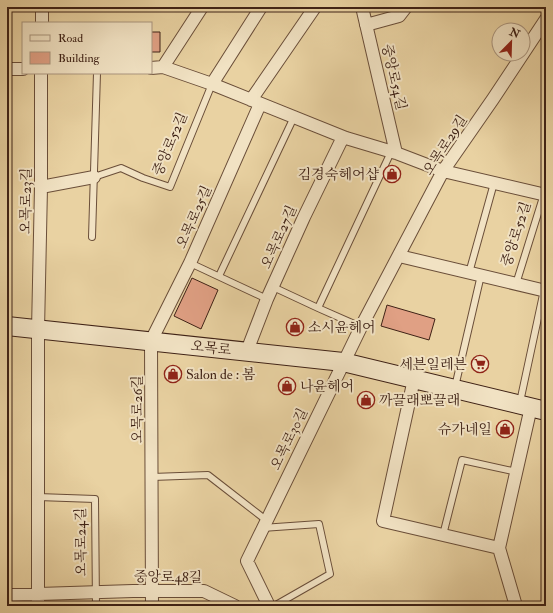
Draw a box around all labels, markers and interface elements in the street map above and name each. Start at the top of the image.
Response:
legend [22,22,152,74]
north arrow [491,22,531,62]
text: N [507,25,523,42]
text: Road [58,31,83,46]
street label: 중앙로54길 [378,42,410,112]
text: Building [58,51,101,66]
street label: 중앙로52길 [149,110,191,178]
street label: 오목로29길 [419,112,471,178]
shop icon: 김경숙헤어샵 [382,164,402,184]
place label: 김경숙헤어샵 [298,166,379,183]
street label: 오목로23길 [17,168,35,234]
street label: 오목로25길 [173,183,215,251]
street label: 중앙로52길 [498,199,534,269]
street label: 오목로27길 [257,203,301,271]
shop icon: 소시윤헤어 [285,317,305,337]
place label: 소시윤헤어 [308,319,376,336]
street label: 오목로 [190,337,233,359]
supermarket icon: 세븐일레븐 [470,354,490,374]
place label: 세븐일레븐 [399,356,467,373]
shop icon: Salon de : 봄 [163,364,183,384]
place label: Salon de : 봄 [186,366,256,383]
street label: 오목로26길 [129,375,146,443]
shop icon: 나윤헤어 [277,376,297,396]
place label: 나윤헤어 [300,378,354,395]
shop icon: 까끌래뽀끌래 [356,390,376,410]
place label: 까끌래뽀끌래 [379,392,460,409]
street label: 오목로30길 [267,405,311,473]
shop icon: 슈가네일 [495,419,515,439]
place label: 슈가네일 [438,421,492,438]
street label: 오목로24길 [72,507,90,577]
street label: 중앙로48길 [134,568,202,586]

